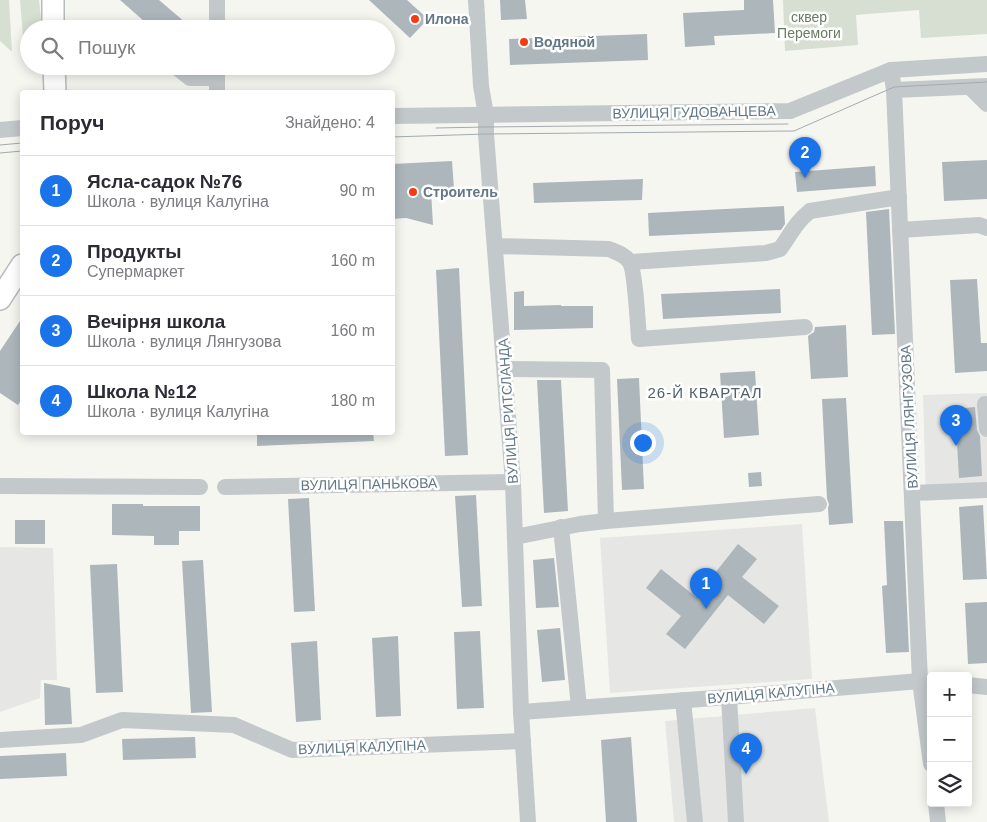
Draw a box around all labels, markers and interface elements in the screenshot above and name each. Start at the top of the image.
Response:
park label: сквер Перемоги [777,9,841,41]
place label: Илона [425,11,469,27]
marker: Илона [409,13,421,25]
search box [20,20,395,75]
icon: search [38,34,66,62]
place label: Водяной [534,34,595,50]
marker: Водяной [518,36,530,48]
text: Пошук [78,37,135,58]
street label: ВУЛИЦЯ ГУДОВАНЦЕВА [612,103,776,121]
text: Поруч [40,111,104,134]
text: Знайдено: 4 [285,114,375,131]
pin: 2 [789,137,821,178]
text: Ясла-садок №76 [87,171,242,192]
text: 1 [52,182,60,199]
text: 90 m [339,182,375,199]
place label: Строитель [423,184,498,200]
marker: Строитель [407,186,419,198]
text: Школа · вулиця Калугіна [87,193,269,210]
text: Продукты [87,241,182,262]
text: 2 [52,252,60,269]
text: 160 m [331,252,375,269]
text: Супермаркет [87,263,185,280]
text: Вечірня школа [87,311,225,332]
text: 3 [52,322,60,339]
text: 160 m [331,322,375,339]
text: Школа · вулиця Лянгузова [87,333,281,350]
street label: ВУЛИЦЯ РИТСЛАНДА [495,337,521,484]
street label: ВУЛИЦЯ ЛЯНГУЗОВА [897,344,921,489]
text: Школа №12 [87,381,197,402]
district label: 26-Й КВАРТАЛ [647,384,763,401]
text: 4 [52,392,60,409]
text: 180 m [331,392,375,409]
text: Школа · вулиця Калугіна [87,403,269,420]
pin: 3 [940,405,972,446]
your location [630,430,656,456]
street label: ВУЛИЦЯ ПАНЬКОВА [301,475,438,493]
pin: 1 [690,568,722,609]
map controls [927,672,972,807]
button: + [927,672,972,717]
street label: ВУЛИЦЯ КАЛУГІНА [707,679,836,707]
button: − [927,717,972,762]
pin: 4 [730,733,762,774]
street label: ВУЛИЦЯ КАЛУГІНА [298,737,427,757]
button: layers [927,762,972,807]

